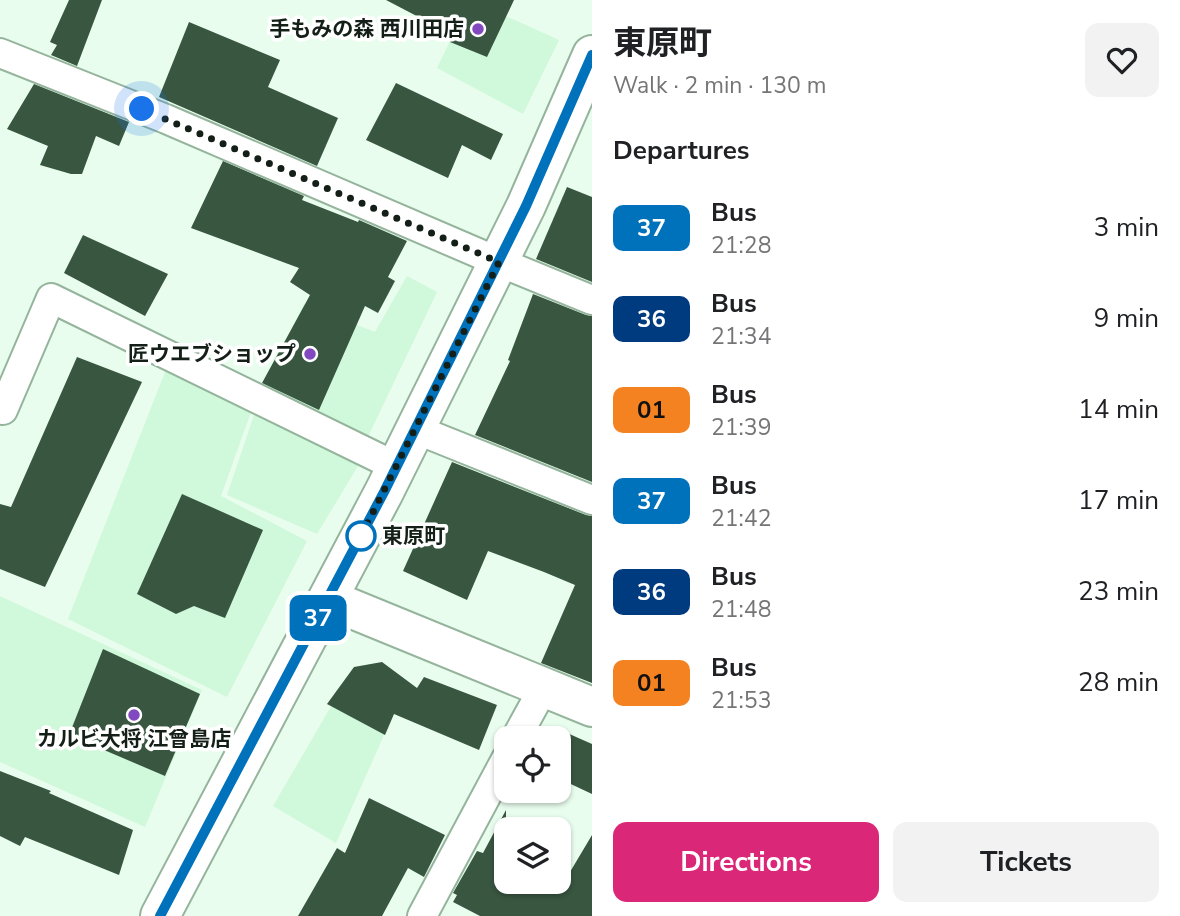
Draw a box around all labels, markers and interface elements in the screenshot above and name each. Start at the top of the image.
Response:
place label: 手もみの森 西川田店 [269,15,464,43]
marker: 手もみの森 西川田店 [470,21,486,37]
text: 東原町 [613,21,712,66]
button: heart [1085,23,1159,97]
text: Walk · 2 min · 130 m [613,70,826,101]
your location [124,91,159,126]
text: Departures [613,133,749,168]
text: Bus [711,195,757,230]
text: 3 min [1094,210,1159,245]
text: 37 [637,212,666,244]
text: 21:28 [711,230,771,261]
text: Bus [711,286,757,321]
text: 9 min [1094,301,1159,336]
text: 36 [637,303,666,335]
text: 21:34 [711,321,771,352]
place label: 匠ウエブショップ [128,340,296,368]
marker: 匠ウエブショップ [302,346,318,362]
text: Bus [711,377,757,412]
text: 14 min [1078,392,1159,427]
text: 01 [637,394,666,426]
text: 21:39 [711,412,771,443]
text: Bus [711,468,757,503]
text: 17 min [1078,483,1159,518]
text: 37 [637,485,666,517]
text: 21:42 [711,503,771,534]
marker: 東原町 [346,521,376,551]
place label: 東原町 [382,522,445,550]
text: Bus [711,559,757,594]
text: 23 min [1078,574,1159,609]
text: 36 [637,576,666,608]
text: 21:48 [711,594,771,625]
line badge: 37 [286,595,350,641]
text: 37 [304,602,332,634]
text: Bus [711,650,757,685]
text: 28 min [1078,665,1159,700]
text: 01 [637,667,666,699]
text: 21:53 [711,685,771,716]
marker: カルビ大将 江曾島店 [126,707,142,723]
place label: カルビ大将 江曾島店 [37,725,231,753]
map controls [494,726,571,894]
button: locate [494,726,571,803]
button: layers [494,817,571,894]
button: Directions [613,822,879,902]
button: Tickets [893,822,1159,902]

